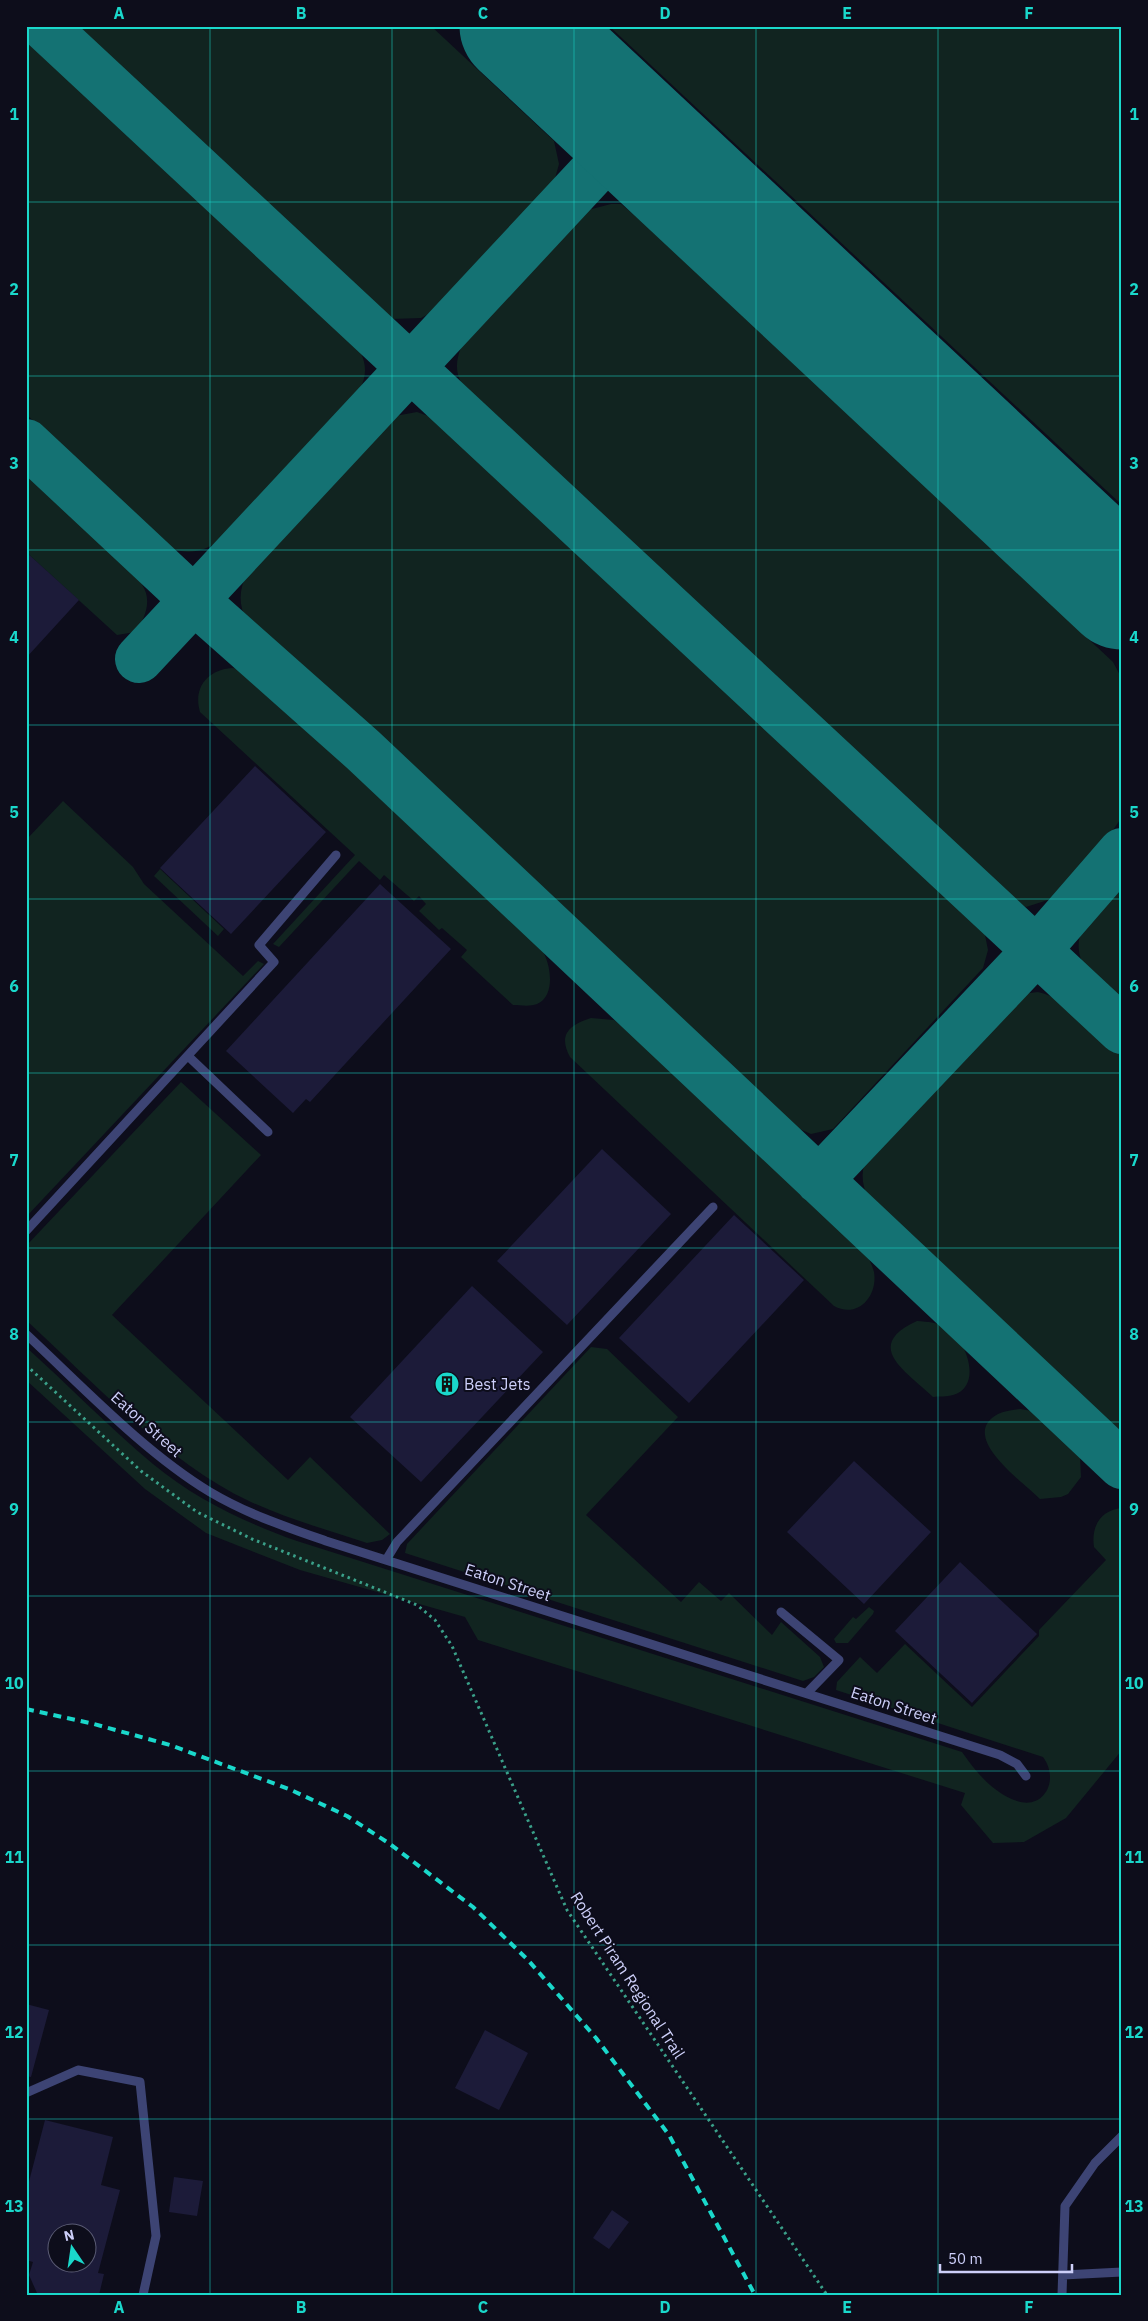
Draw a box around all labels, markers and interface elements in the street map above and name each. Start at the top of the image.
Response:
text: A [114,3,125,23]
text: B [296,3,307,23]
text: C [478,3,488,23]
text: D [659,3,671,23]
text: E [842,3,852,23]
text: F [1024,3,1034,23]
text: 1 [9,104,19,124]
text: 1 [1129,104,1139,124]
text: 2 [9,279,19,299]
text: 2 [1129,279,1139,299]
text: 3 [9,453,19,473]
text: 3 [1129,453,1139,473]
text: 4 [9,627,19,647]
text: 4 [1129,627,1139,647]
text: 5 [9,802,19,822]
text: 5 [1129,802,1139,822]
text: 6 [9,976,19,996]
text: 6 [1129,976,1139,996]
text: 7 [9,1150,19,1170]
text: 7 [1129,1150,1139,1170]
text: 8 [9,1324,19,1344]
text: 8 [1129,1324,1139,1344]
building icon: Best Jets [434,1371,460,1397]
place label: Best Jets [464,1374,531,1394]
street label: Eaton Street [107,1387,187,1461]
text: 9 [9,1499,19,1519]
text: 9 [1129,1499,1139,1519]
street label: Eaton Street [463,1559,553,1605]
text: 10 [4,1673,24,1693]
text: 10 [1124,1673,1144,1693]
street label: Eaton Street [849,1682,939,1728]
text: 11 [4,1847,24,1867]
text: 11 [1124,1847,1144,1867]
street label: Robert Piram Regional Trail [566,1888,690,2062]
text: 12 [4,2022,24,2042]
text: 12 [1124,2022,1144,2042]
text: 13 [4,2196,24,2216]
text: 13 [1124,2196,1144,2216]
north arrow [48,2224,98,2274]
text: N [62,2225,76,2245]
scale bar [940,2241,1073,2273]
text: 50 m [948,2249,983,2268]
text: A [114,2297,125,2317]
text: B [296,2297,307,2317]
text: C [478,2297,488,2317]
text: D [659,2297,671,2317]
text: E [842,2297,852,2317]
text: F [1024,2297,1034,2317]

